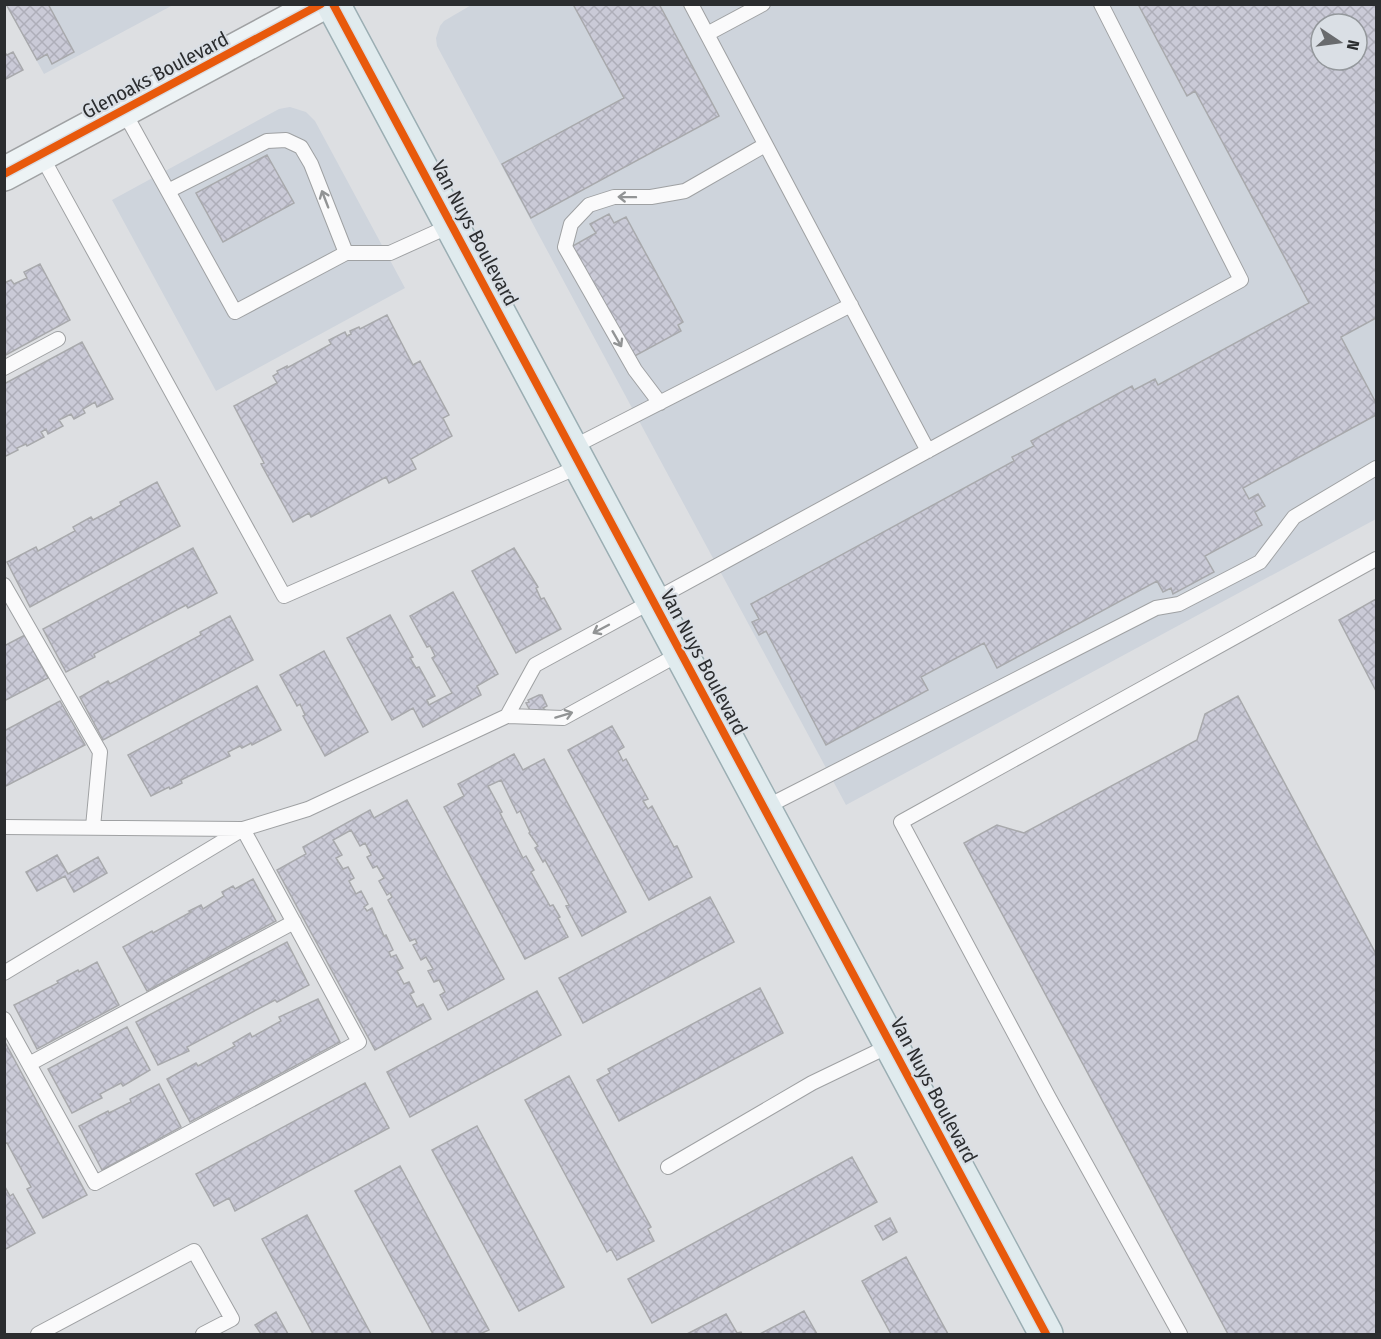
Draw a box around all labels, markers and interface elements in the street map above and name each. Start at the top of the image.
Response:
north arrow [1309,12,1369,72]
street label: Glenoaks Boulevard [78,26,232,124]
text: N [1343,38,1363,52]
street label: Van Nuys Boulevard [426,156,524,310]
one-way arrow [319,190,330,208]
one-way arrow [618,191,638,203]
one-way arrow [612,329,623,347]
street label: Van Nuys Boulevard [655,585,753,739]
one-way arrow [593,624,611,635]
one-way arrow [555,709,574,720]
street label: Van Nuys Boulevard [885,1013,983,1167]

